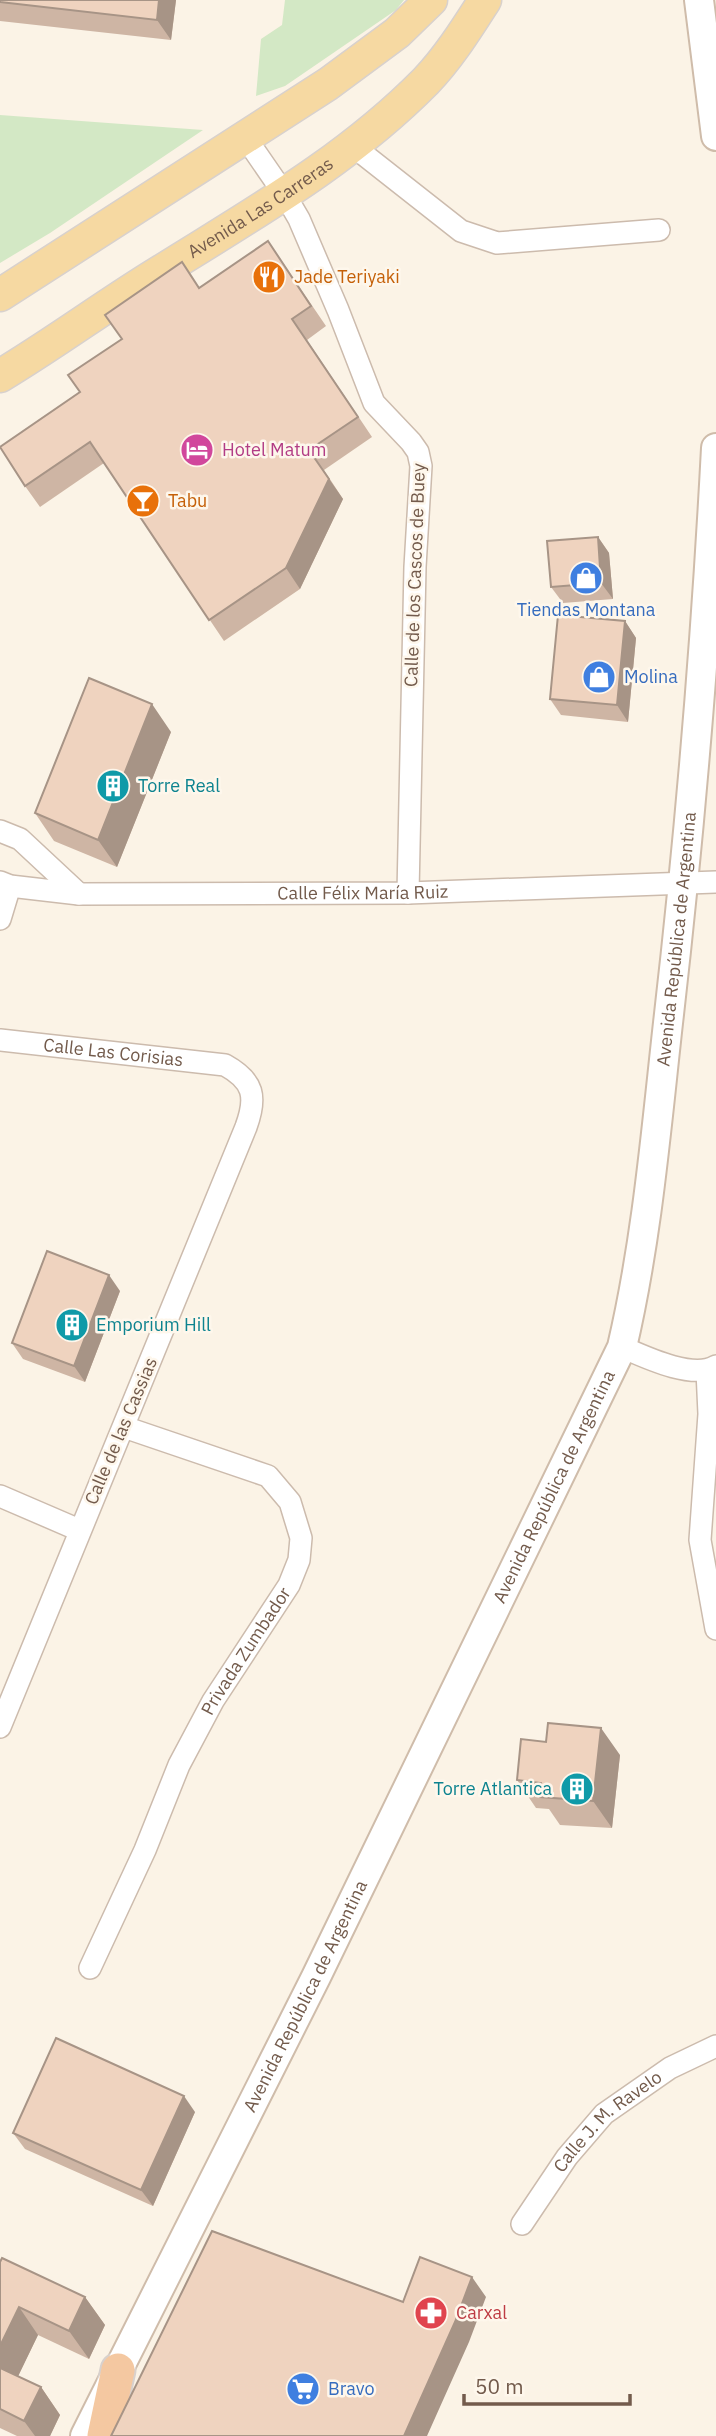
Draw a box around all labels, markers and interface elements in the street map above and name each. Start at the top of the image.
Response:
street label: Avenida Las Carreras [183,152,338,263]
restaurant icon: Jade Teriyaki [250,258,288,296]
place label: Jade Teriyaki [294,265,400,288]
hotel icon: Hotel Matum [178,431,216,469]
place label: Hotel Matum [222,438,327,461]
street label: Calle de los Cascos de Buey [399,463,430,687]
bar icon: Tabu [124,482,162,520]
place label: Tabu [168,489,207,512]
shop icon: Tiendas Montana [567,559,605,597]
place label: Tiendas Montana [517,598,656,621]
shop icon: Molina [580,658,618,696]
place label: Molina [624,665,678,688]
building icon: Torre Real [94,767,132,805]
place label: Torre Real [138,774,220,797]
street label: Avenida República de Argentina [651,810,701,1068]
street label: Calle Félix María Ruiz [277,880,449,904]
street label: Calle Las Corisias [42,1033,184,1071]
building icon: Emporium Hill [53,1306,91,1344]
place label: Emporium Hill [96,1313,211,1336]
street label: Calle de las Cassias [79,1354,162,1508]
street label: Avenida República de Argentina [487,1366,620,1607]
street label: Privada Zumbador [196,1582,296,1719]
building icon: Torre Atlantica [558,1770,596,1808]
place label: Torre Atlantica [434,1777,552,1800]
street label: Avenida República de Argentina [238,1876,372,2116]
street label: Calle J. M. Ravelo [548,2065,666,2177]
pharmacy icon: Carxal [412,2294,450,2332]
place label: Carxal [456,2301,507,2324]
scale bar [464,2362,630,2406]
supermarket icon: Bravo [284,2370,322,2408]
text: 50 m [475,2372,524,2400]
place label: Bravo [328,2377,375,2400]

